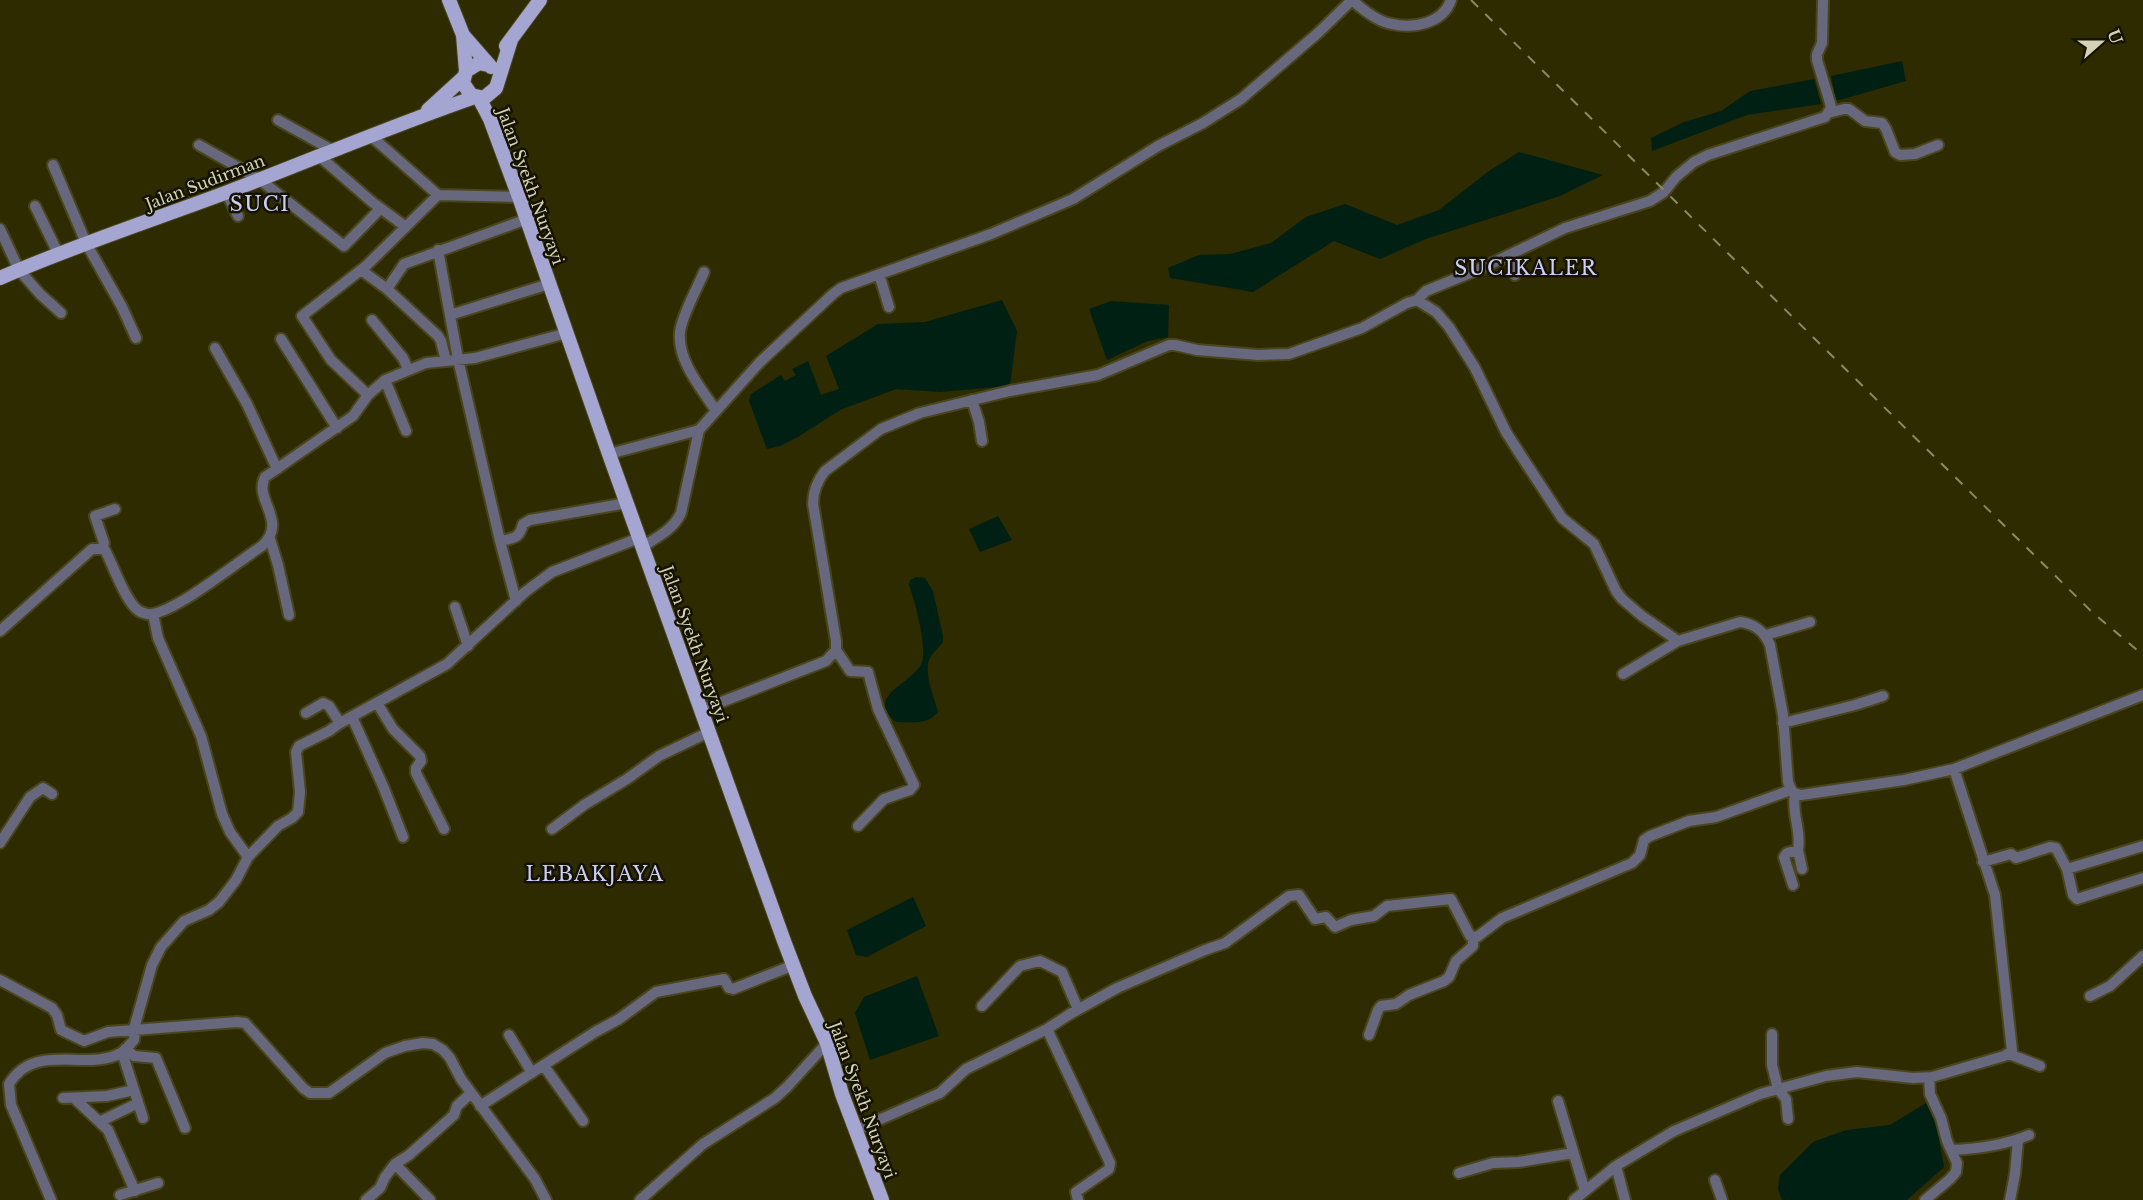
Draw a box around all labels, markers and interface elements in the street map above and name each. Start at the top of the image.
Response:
north arrow [2071,12,2131,72]
text: U [2103,26,2127,47]
street label: Jalan Syekh Nuryayi [493,103,569,268]
street label: Jalan Sudirman [141,150,268,215]
district label: SUCI [230,192,290,216]
district label: SUCIKALER [1454,256,1598,280]
street label: Jalan Syekh Nuryayi [657,561,733,726]
district label: LEBAKJAYA [525,862,665,886]
street label: Jalan Syekh Nuryayi [825,1017,901,1182]

